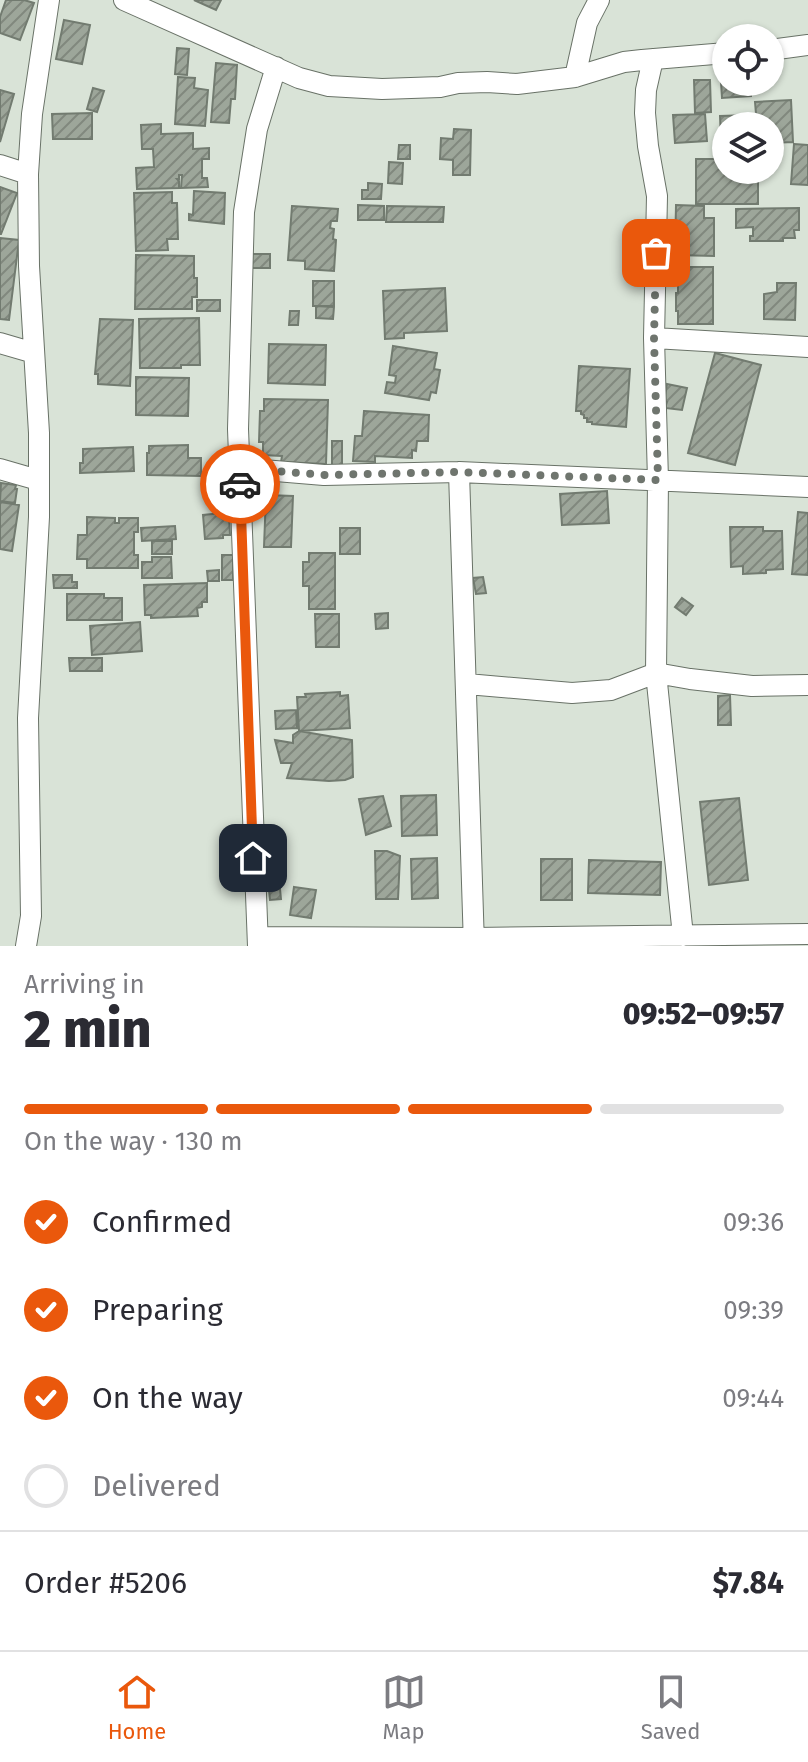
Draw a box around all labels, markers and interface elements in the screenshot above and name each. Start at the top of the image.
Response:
map controls [712,24,784,184]
button: locate [712,24,784,96]
button: layers [712,112,784,184]
pin [622,219,690,287]
icon: bag [634,231,678,275]
courier [200,444,280,524]
icon: car [218,462,262,506]
pin [219,824,287,892]
icon: home [231,836,275,880]
text: Arriving in [24,969,145,1000]
text: 09:52–09:57 [623,996,784,1032]
text: 2 min [24,998,151,1061]
text: On the way · 130 m [24,1126,243,1157]
icon: check [24,1200,68,1244]
text: Confirmed [92,1204,232,1240]
text: 09:36 [723,1207,784,1238]
icon: check [24,1288,68,1332]
text: Preparing [92,1292,223,1328]
text: 09:39 [723,1295,784,1326]
icon: check [24,1376,68,1420]
text: On the way [92,1380,243,1416]
text: 09:44 [722,1383,784,1414]
text: Delivered [92,1468,221,1504]
text: Order #5206 [24,1565,187,1601]
text: $7.84 [713,1565,784,1601]
tab: Home [108,1670,166,1745]
tab: Map [382,1670,426,1745]
tab: Saved [641,1670,700,1745]

